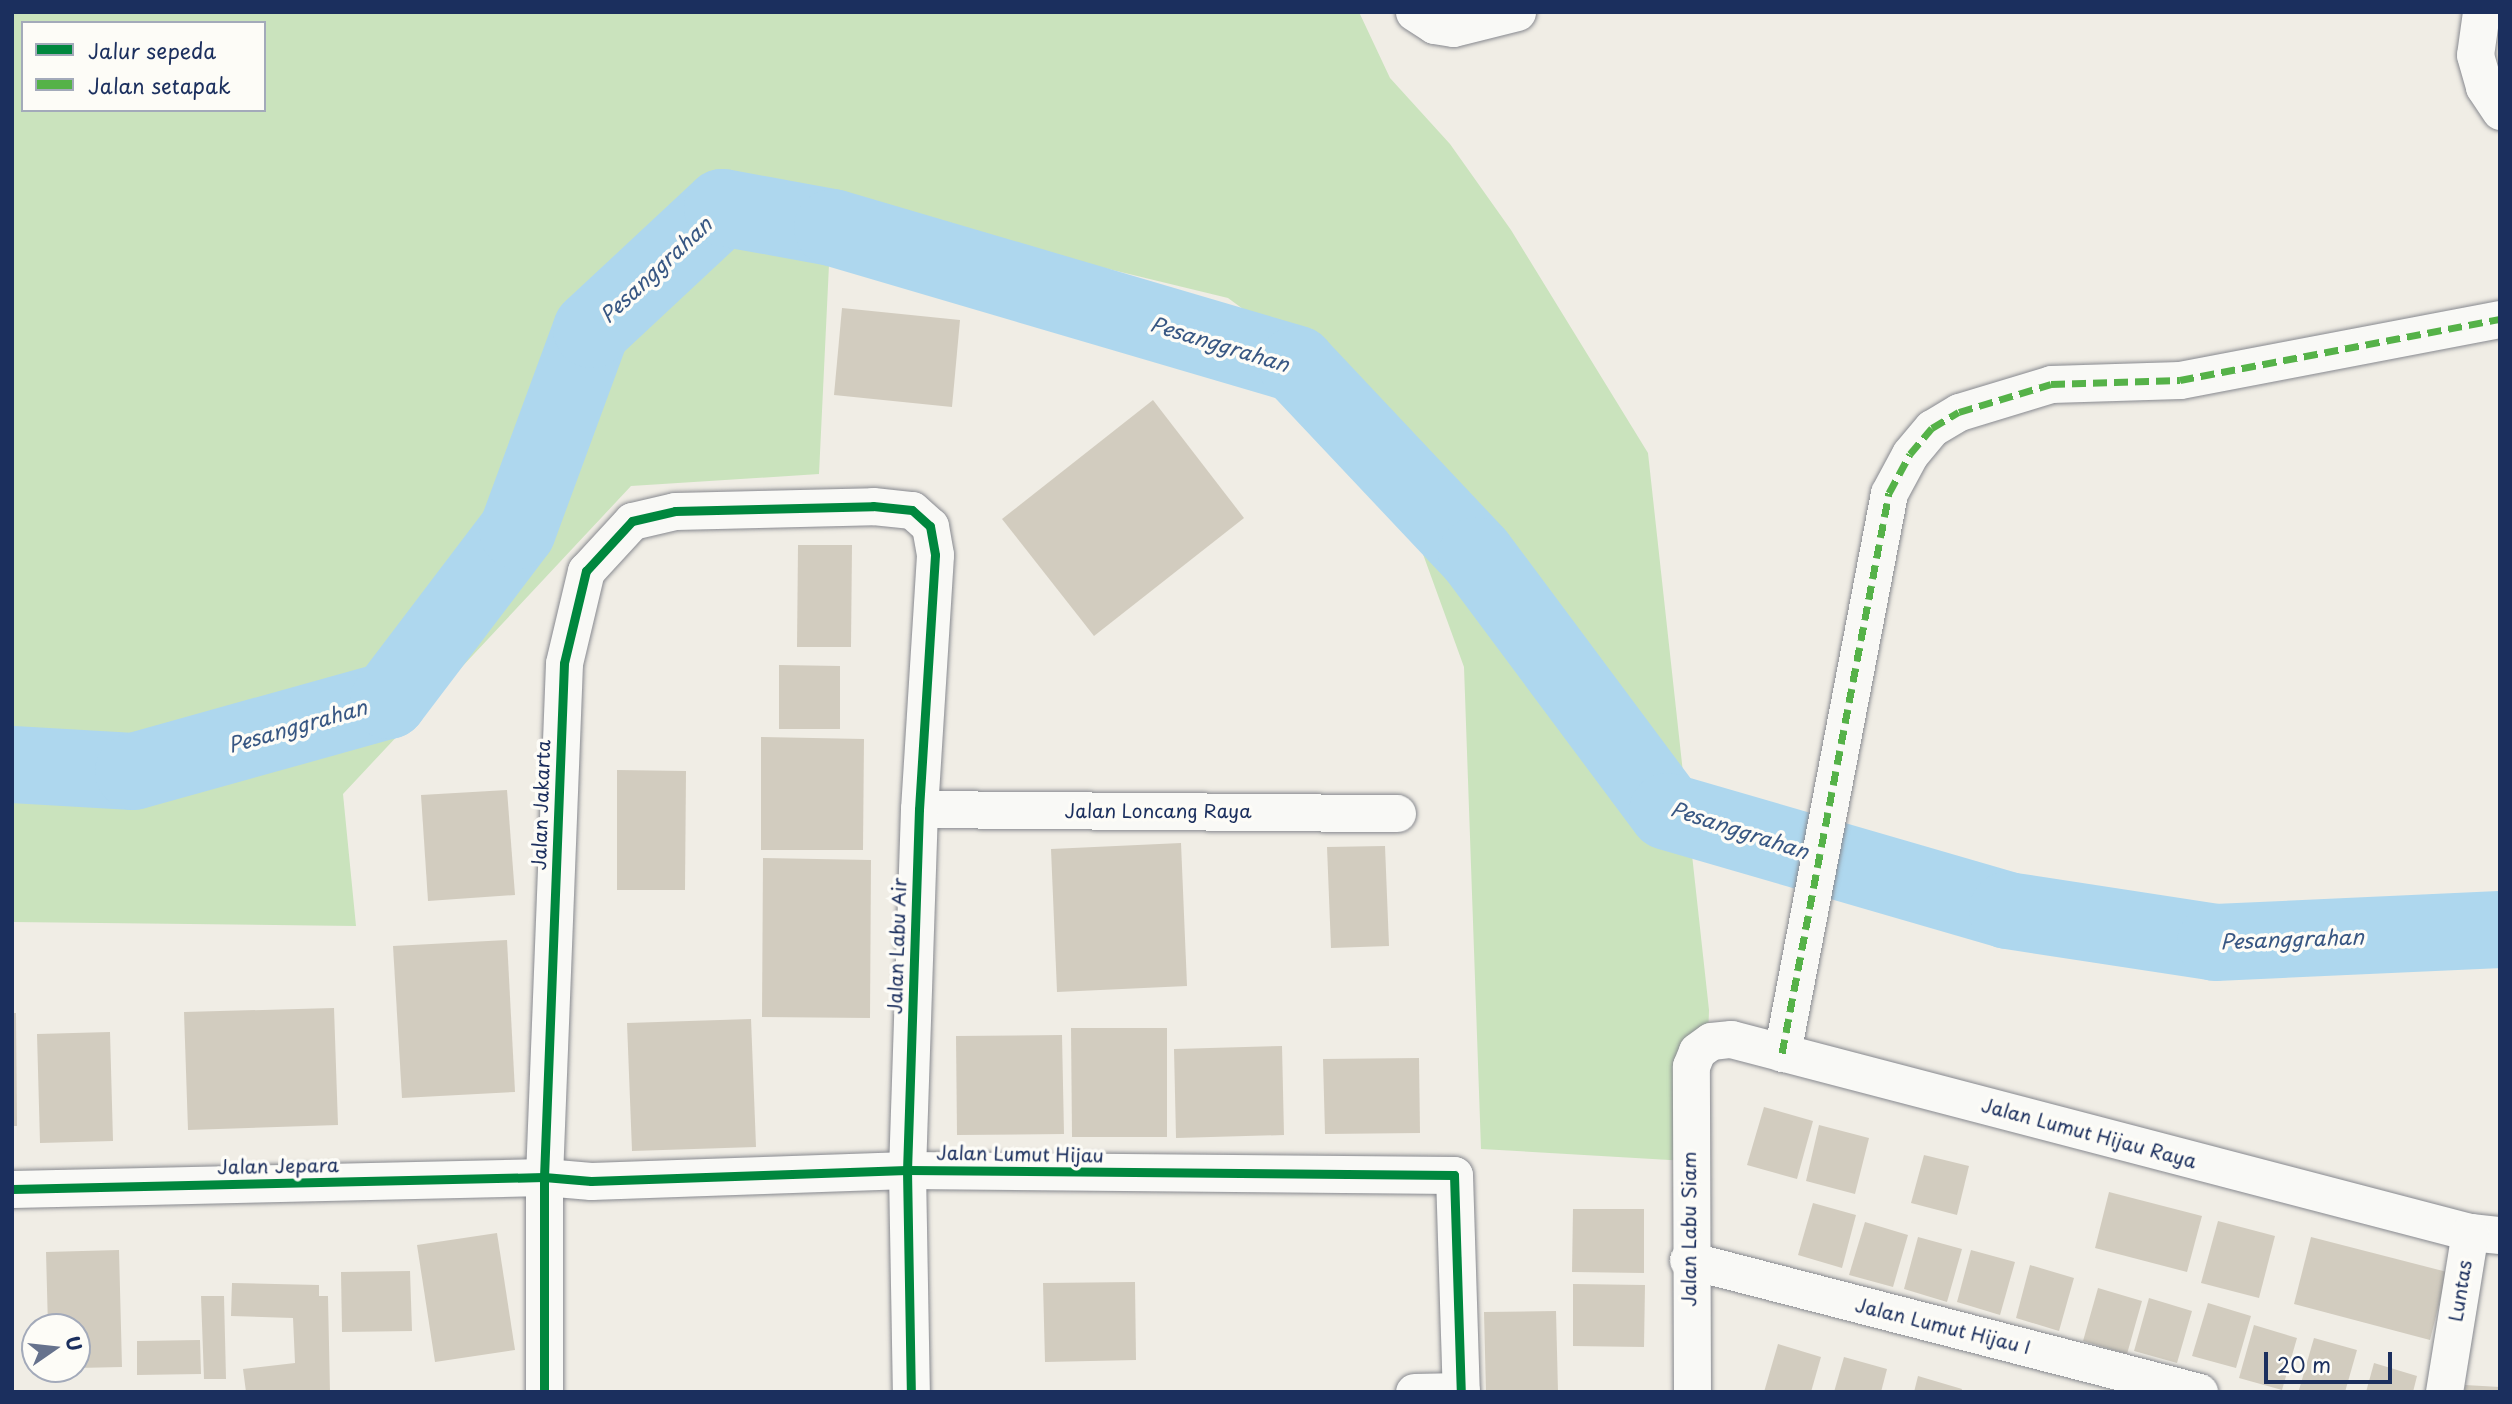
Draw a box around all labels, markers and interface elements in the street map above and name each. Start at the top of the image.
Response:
legend [21,21,266,112]
text: Jalur sepeda [88,34,216,66]
text: Jalan setapak [88,69,231,101]
water label: Pesanggrahan [594,211,716,327]
water label: Pesanggrahan [1148,310,1292,376]
water label: Pesanggrahan [225,693,369,757]
street label: Jalan Jakarta [527,739,555,871]
water label: Pesanggrahan [1668,795,1812,863]
street label: Jalan Loncang Raya [1065,800,1251,822]
street label: Jalan Labu Air [883,878,911,1014]
water label: Pesanggrahan [2220,923,2364,953]
street label: Jalan Lumut Hijau Raya [1979,1093,2199,1173]
street label: Jalan Lumut Hijau [935,1141,1105,1167]
street label: Jalan Labu Siam [1678,1152,1700,1306]
street label: Jalan Jepara [217,1154,339,1178]
street label: Luntas [2444,1259,2476,1323]
street label: Jalan Lumut Hijau I [1852,1293,2034,1359]
north arrow [21,1313,91,1383]
text: U [59,1333,90,1354]
scale bar [2267,1338,2395,1382]
text: 20 m [2277,1348,2331,1380]

